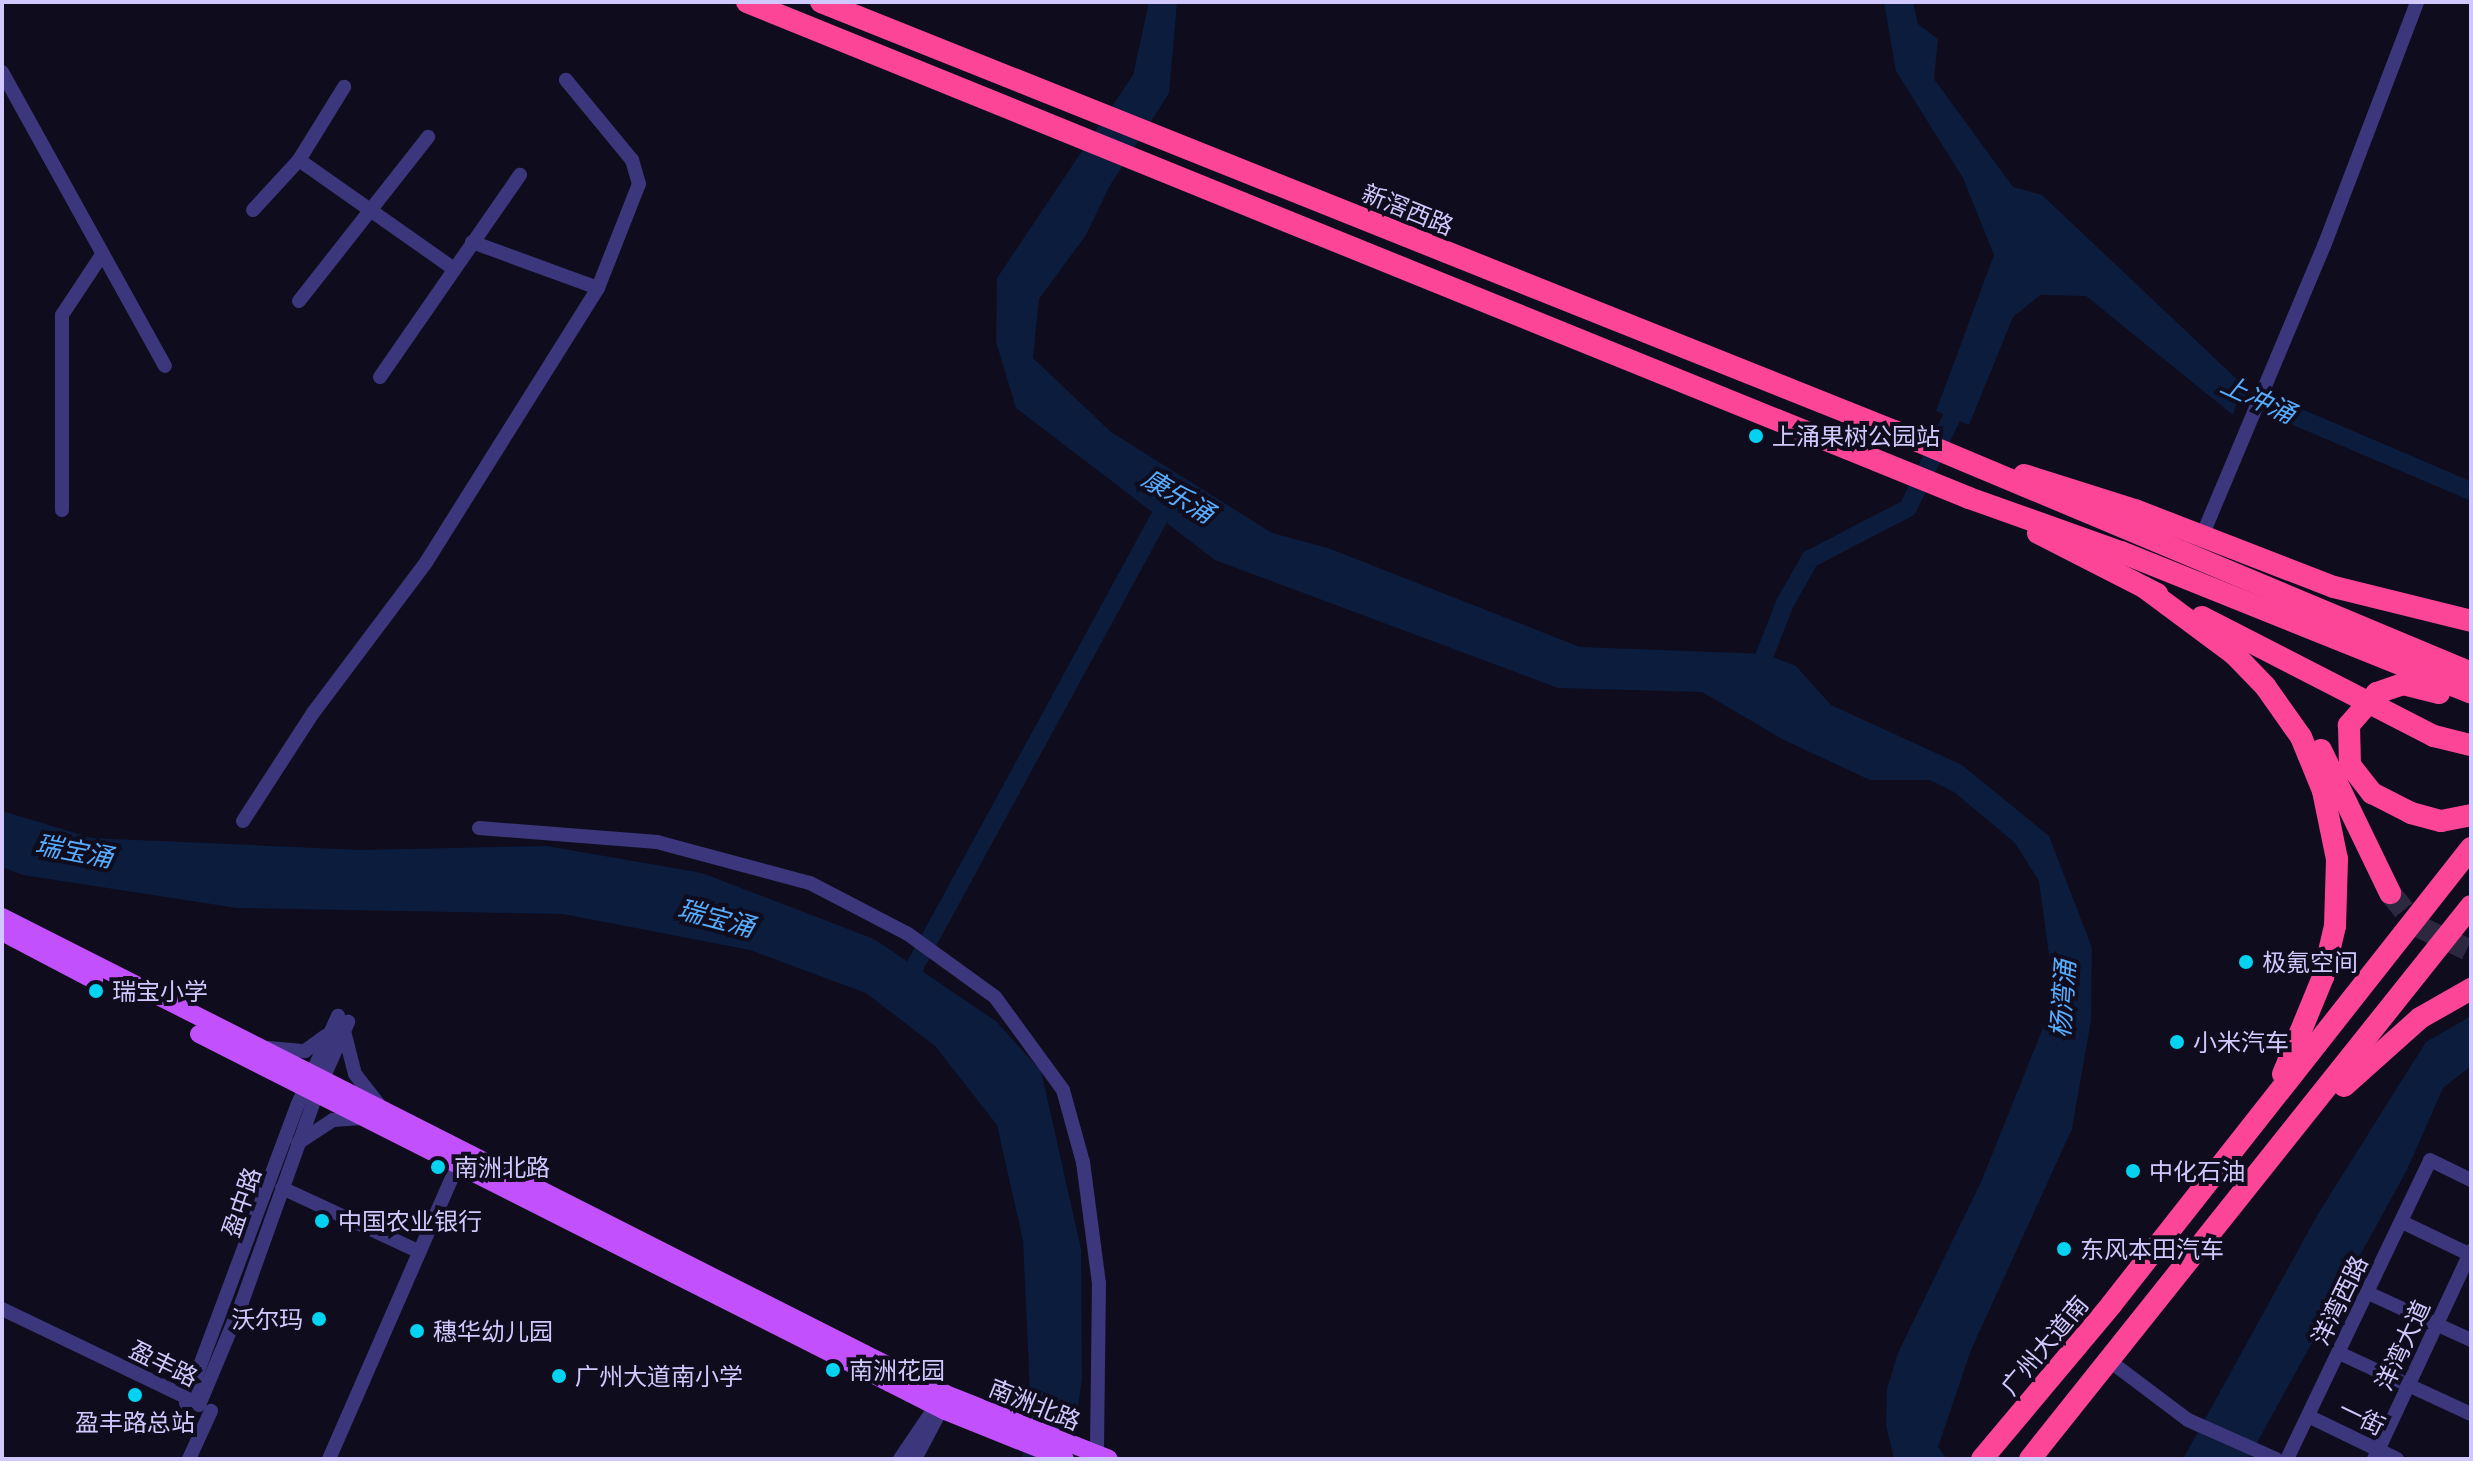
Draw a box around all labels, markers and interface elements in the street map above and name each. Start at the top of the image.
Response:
street label: 新滘西路 [1358,178,1458,240]
water label: 上冲涌 [2216,368,2300,430]
place label: 上涌果树公园站 [1772,422,1940,450]
marker: 上涌果树公园站 [1747,427,1765,445]
water label: 康乐涌 [1137,463,1219,529]
water label: 瑞宝涌 [33,828,115,874]
water label: 瑞宝涌 [674,893,758,943]
place label: 极氪空间 [2262,948,2358,976]
marker: 极氪空间 [2237,953,2255,971]
water label: 杨湾涌 [2045,959,2081,1039]
place label: 瑞宝小学 [112,977,208,1005]
marker: 瑞宝小学 [87,982,105,1000]
place label: 小米汽车 [2193,1028,2289,1056]
marker: 小米汽车 [2168,1033,2186,1051]
place label: 南洲北路 [454,1153,550,1181]
place label: 中化石油 [2149,1157,2245,1185]
marker: 南洲北路 [429,1158,447,1176]
marker: 中化石油 [2124,1162,2142,1180]
street label: 盈中路 [216,1163,266,1241]
place label: 中国农业银行 [338,1207,482,1235]
marker: 中国农业银行 [313,1212,331,1230]
place label: 东风本田汽车 [2080,1235,2224,1263]
marker: 东风本田汽车 [2055,1240,2073,1258]
street label: 洋湾西路 [2305,1251,2373,1349]
street label: 广州大道南 [1994,1290,2094,1400]
street label: 洋湾大道 [2369,1295,2435,1395]
place label: 沃尔玛 [231,1305,303,1333]
marker: 沃尔玛 [310,1310,328,1328]
place label: 穗华幼儿园 [433,1317,553,1345]
marker: 穗华幼儿园 [408,1322,426,1340]
street label: 盈丰路 [125,1334,203,1392]
place label: 南洲花园 [849,1356,945,1384]
marker: 南洲花园 [824,1361,842,1379]
place label: 广州大道南小学 [575,1362,743,1390]
marker: 广州大道南小学 [550,1367,568,1385]
street label: 南洲北路 [985,1373,1085,1435]
marker: 盈丰路总站 [126,1386,144,1404]
street label: 一街 [2334,1394,2390,1440]
place label: 盈丰路总站 [75,1408,195,1436]

